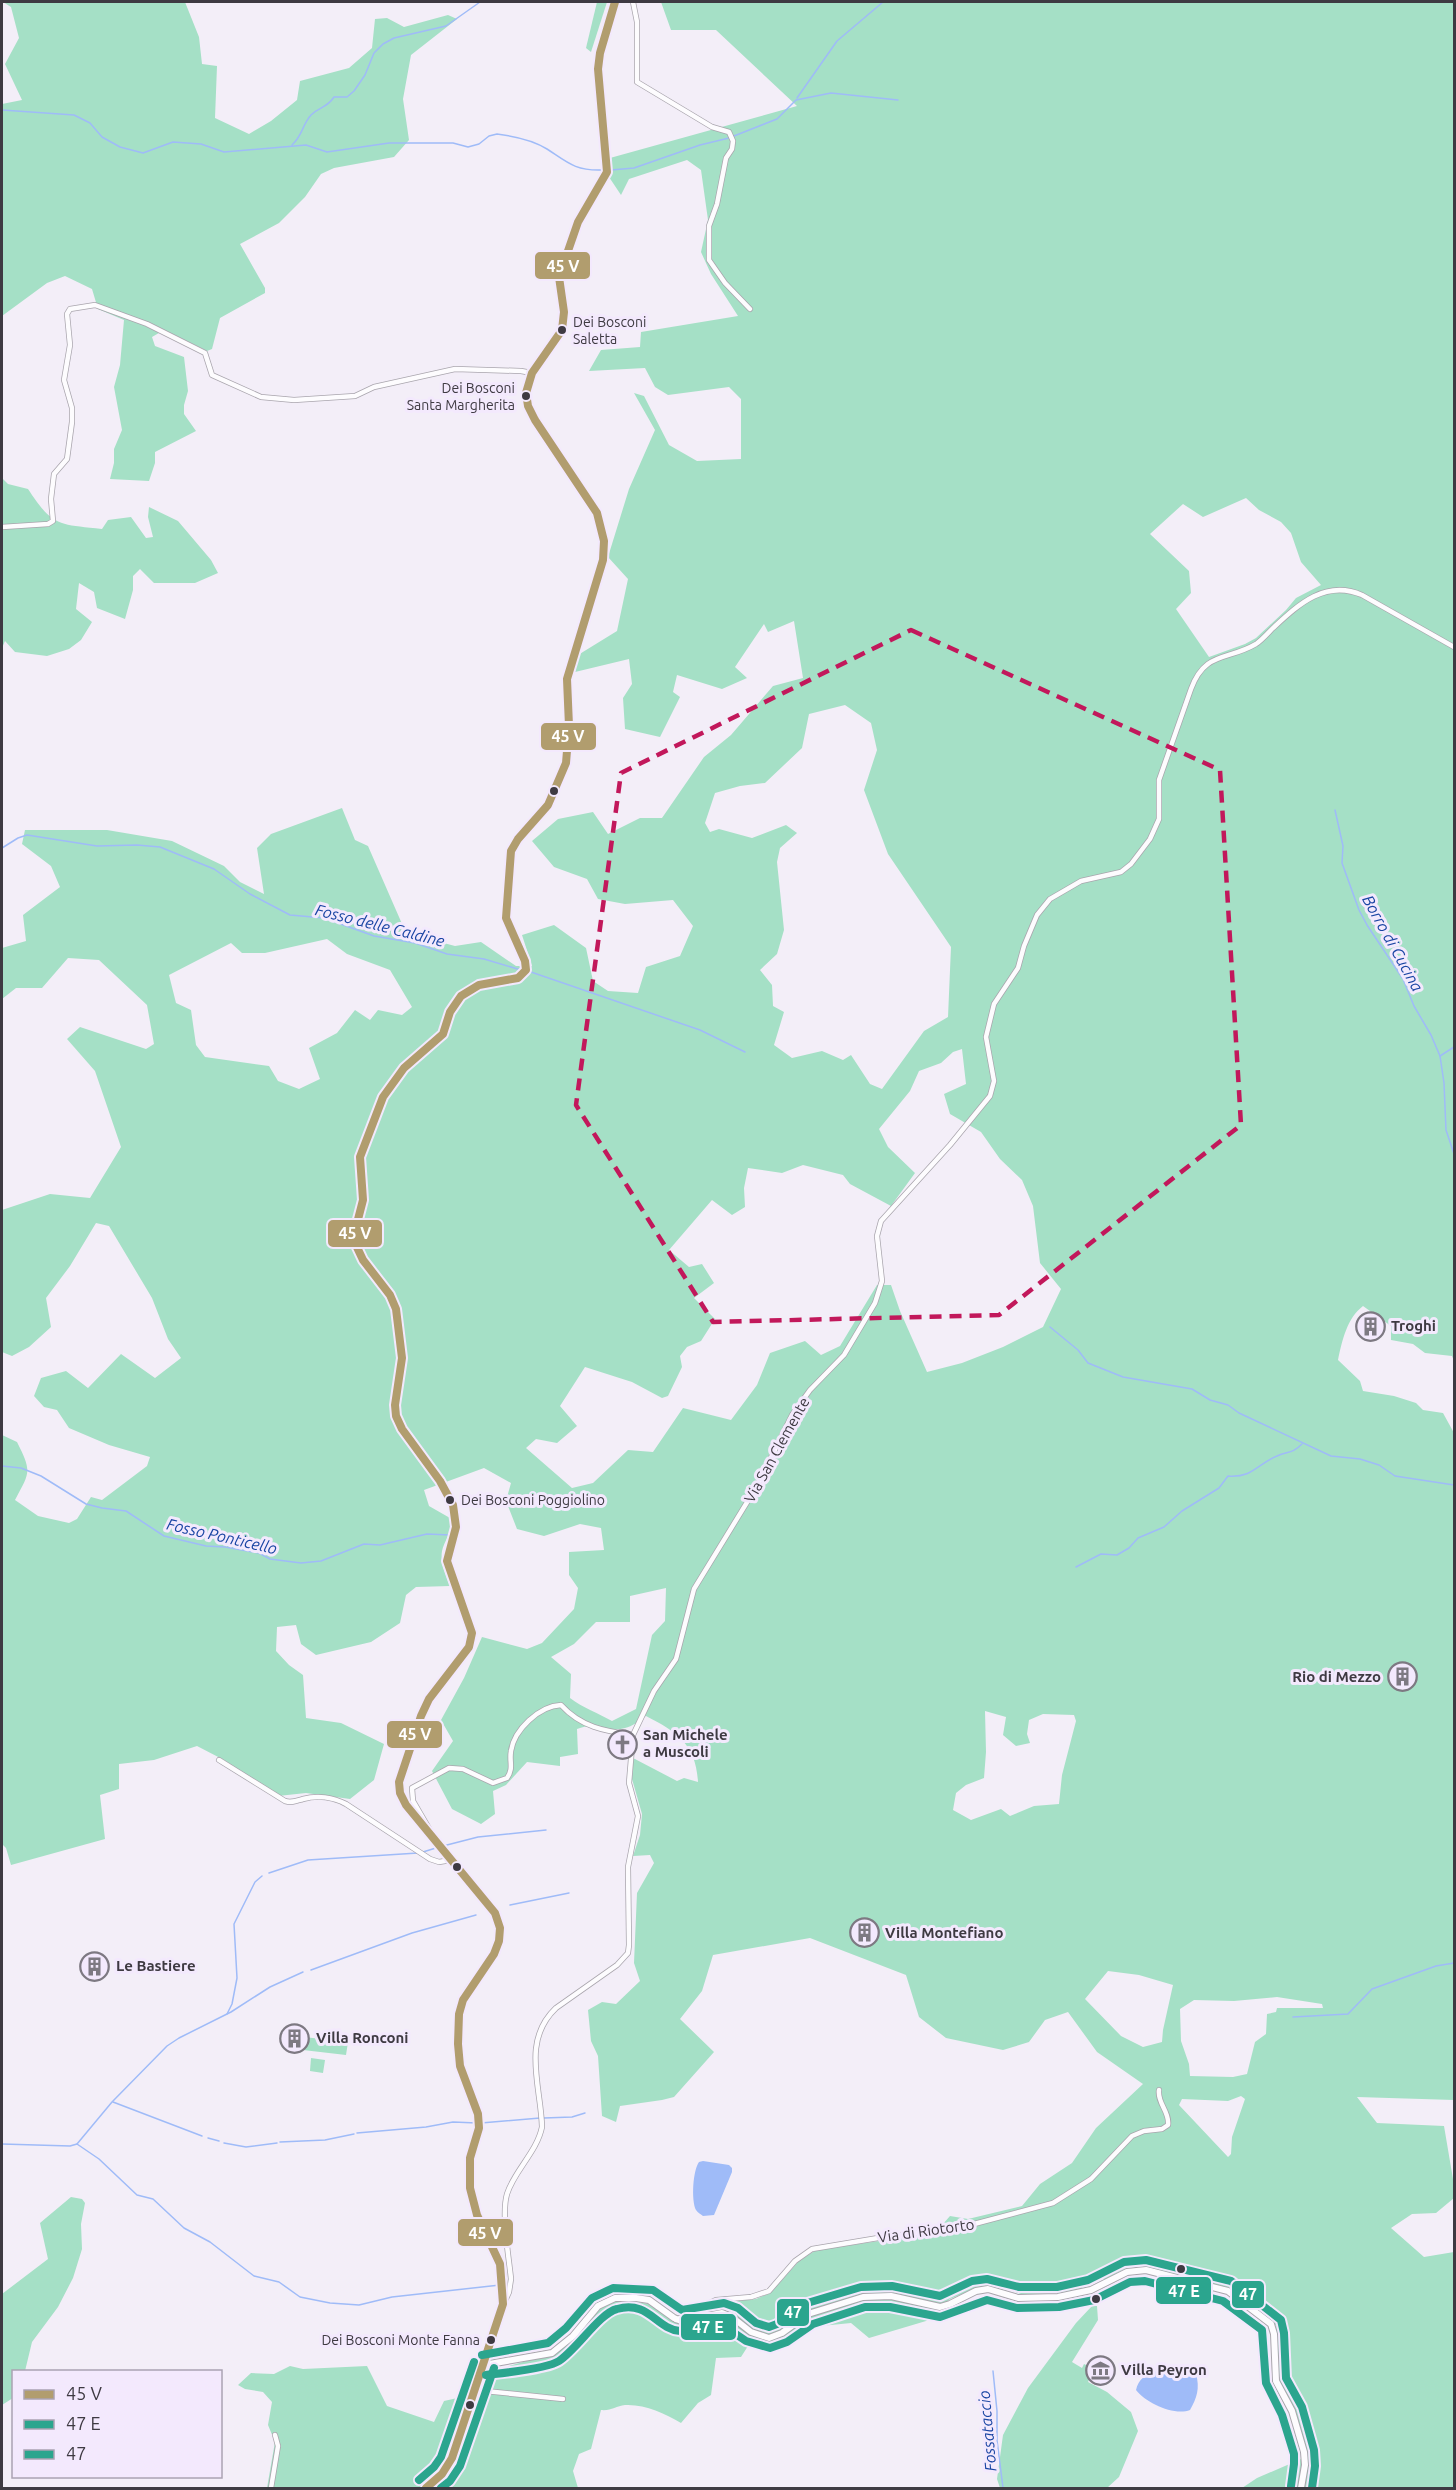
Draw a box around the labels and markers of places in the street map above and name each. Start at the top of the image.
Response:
place label: Dei Bosconi Saletta [573,314,646,347]
marker: Dei Bosconi Saletta [556,324,568,336]
place label: Dei Bosconi Santa Margherita [407,380,515,413]
marker: Dei Bosconi Santa Margherita [520,390,532,402]
unlabelled marker [548,785,560,797]
building icon: Troghi [1354,1310,1386,1342]
place label: Troghi [1391,1317,1436,1334]
place label: Dei Bosconi Poggiolino [461,1492,605,1508]
marker: Dei Bosconi Poggiolino [444,1494,456,1506]
building icon: Rio di Mezzo [1386,1661,1418,1693]
place label: Rio di Mezzo [1292,1668,1381,1685]
place label: San Michele a Muscoli [643,1726,728,1760]
church icon: San Michele a Muscoli [606,1728,638,1760]
unlabelled marker [451,1861,463,1873]
building icon: Villa Montefiano [848,1917,880,1949]
place label: Villa Montefiano [885,1924,1003,1941]
building icon: Le Bastiere [79,1950,111,1982]
place label: Le Bastiere [116,1957,196,1974]
building icon: Villa Ronconi [279,2022,311,2054]
place label: Villa Ronconi [316,2029,409,2046]
unlabelled marker [1175,2263,1187,2275]
unlabelled marker [1090,2293,1102,2305]
place label: Dei Bosconi Monte Fanna [321,2332,480,2348]
marker: Dei Bosconi Monte Fanna [485,2334,497,2346]
museum icon: Villa Peyron [1084,2354,1116,2386]
place label: Villa Peyron [1121,2361,1207,2378]
unlabelled marker [464,2399,476,2411]

